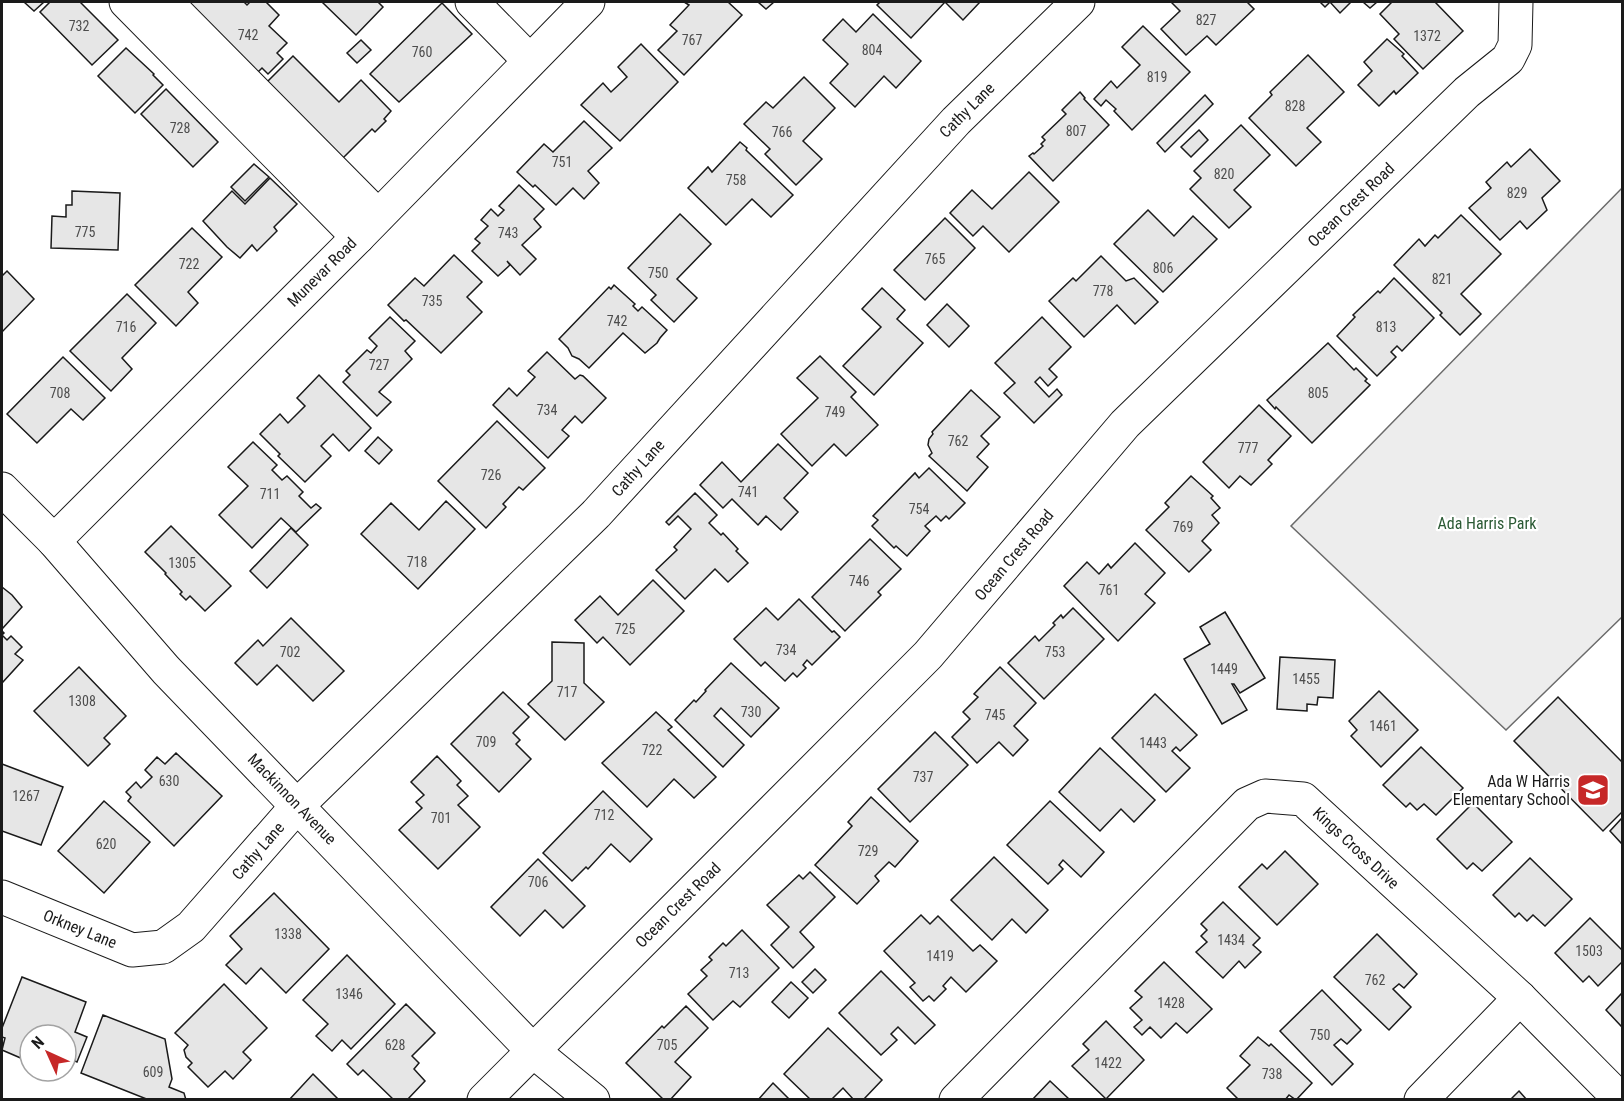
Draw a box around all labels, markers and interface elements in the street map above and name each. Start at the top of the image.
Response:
house number: 827 [1196,12,1216,28]
house number: 732 [69,18,89,34]
house number: 742 [238,27,258,43]
house number: 1372 [1413,28,1441,44]
house number: 767 [682,32,702,48]
house number: 804 [862,42,882,58]
house number: 760 [412,44,432,60]
house number: 819 [1147,69,1167,85]
street label: Cathy Lane [936,79,998,141]
house number: 828 [1285,98,1305,114]
house number: 728 [170,120,190,136]
house number: 807 [1066,123,1086,139]
house number: 766 [772,124,792,140]
house number: 751 [552,154,572,170]
street label: Ocean Crest Road [1304,159,1398,251]
house number: 820 [1214,166,1234,182]
house number: 758 [726,172,746,188]
house number: 829 [1507,185,1527,201]
house number: 775 [75,224,95,240]
house number: 743 [498,225,518,241]
street label: Munevar Road [283,233,361,311]
house number: 765 [925,251,945,267]
house number: 722 [179,256,199,272]
house number: 806 [1153,260,1173,276]
house number: 750 [648,265,668,281]
house number: 821 [1432,271,1452,287]
house number: 778 [1093,283,1113,299]
house number: 735 [422,293,442,309]
house number: 742 [607,313,627,329]
house number: 716 [116,319,136,335]
house number: 813 [1376,319,1396,335]
house number: 727 [369,357,389,373]
house number: 708 [50,385,70,401]
house number: 805 [1308,385,1328,401]
house number: 734 [537,402,557,418]
house number: 749 [825,404,845,420]
house number: 762 [948,433,968,449]
street label: Cathy Lane [607,436,669,500]
house number: 777 [1238,440,1258,456]
house number: 726 [481,467,501,483]
house number: 741 [738,484,758,500]
house number: 711 [260,486,280,502]
house number: 754 [909,501,929,517]
street label: Ocean Crest Road [970,506,1058,604]
park label: Ada Harris Park [1437,514,1537,533]
house number: 769 [1173,519,1193,535]
house number: 718 [407,554,427,570]
house number: 1305 [168,555,196,571]
house number: 746 [849,573,869,589]
house number: 761 [1099,582,1119,598]
house number: 725 [615,621,635,637]
house number: 734 [776,642,796,658]
house number: 702 [280,644,300,660]
house number: 753 [1045,644,1065,660]
house number: 1449 [1210,661,1238,677]
house number: 1455 [1292,671,1320,687]
house number: 717 [557,684,577,700]
house number: 1308 [68,693,96,709]
house number: 730 [741,704,761,720]
house number: 745 [985,707,1005,723]
house number: 1461 [1369,718,1397,734]
house number: 709 [476,734,496,750]
house number: 1443 [1139,735,1167,751]
house number: 722 [642,742,662,758]
street label: Mackinnon Avenue [244,750,340,848]
house number: 737 [913,769,933,785]
place label: Ada W Harris Elementary School [1453,772,1570,809]
school or university icon: Ada W Harris Elementary School [1575,772,1611,808]
house number: 630 [159,773,179,789]
house number: 1267 [12,788,40,804]
street label: Kings Cross Drive [1309,803,1403,893]
house number: 712 [594,807,614,823]
house number: 701 [431,810,451,826]
street label: Cathy Lane [228,818,288,884]
house number: 620 [96,836,116,852]
house number: 729 [858,843,878,859]
street label: Ocean Crest Road [631,858,725,952]
house number: 706 [528,874,548,890]
street label: Orkney Lane [40,906,120,952]
house number: 1338 [274,926,302,942]
house number: 1434 [1217,932,1245,948]
house number: 1503 [1575,943,1603,959]
house number: 1419 [926,948,954,964]
house number: 713 [729,965,749,981]
house number: 762 [1365,972,1385,988]
house number: 1346 [335,986,363,1002]
house number: 1428 [1157,995,1185,1011]
north arrow [18,1023,78,1083]
house number: 750 [1310,1027,1330,1043]
text: N [28,1033,48,1053]
house number: 628 [385,1037,405,1053]
house number: 705 [657,1037,677,1053]
house number: 1422 [1094,1055,1122,1071]
house number: 609 [143,1064,163,1080]
house number: 738 [1262,1066,1282,1082]

